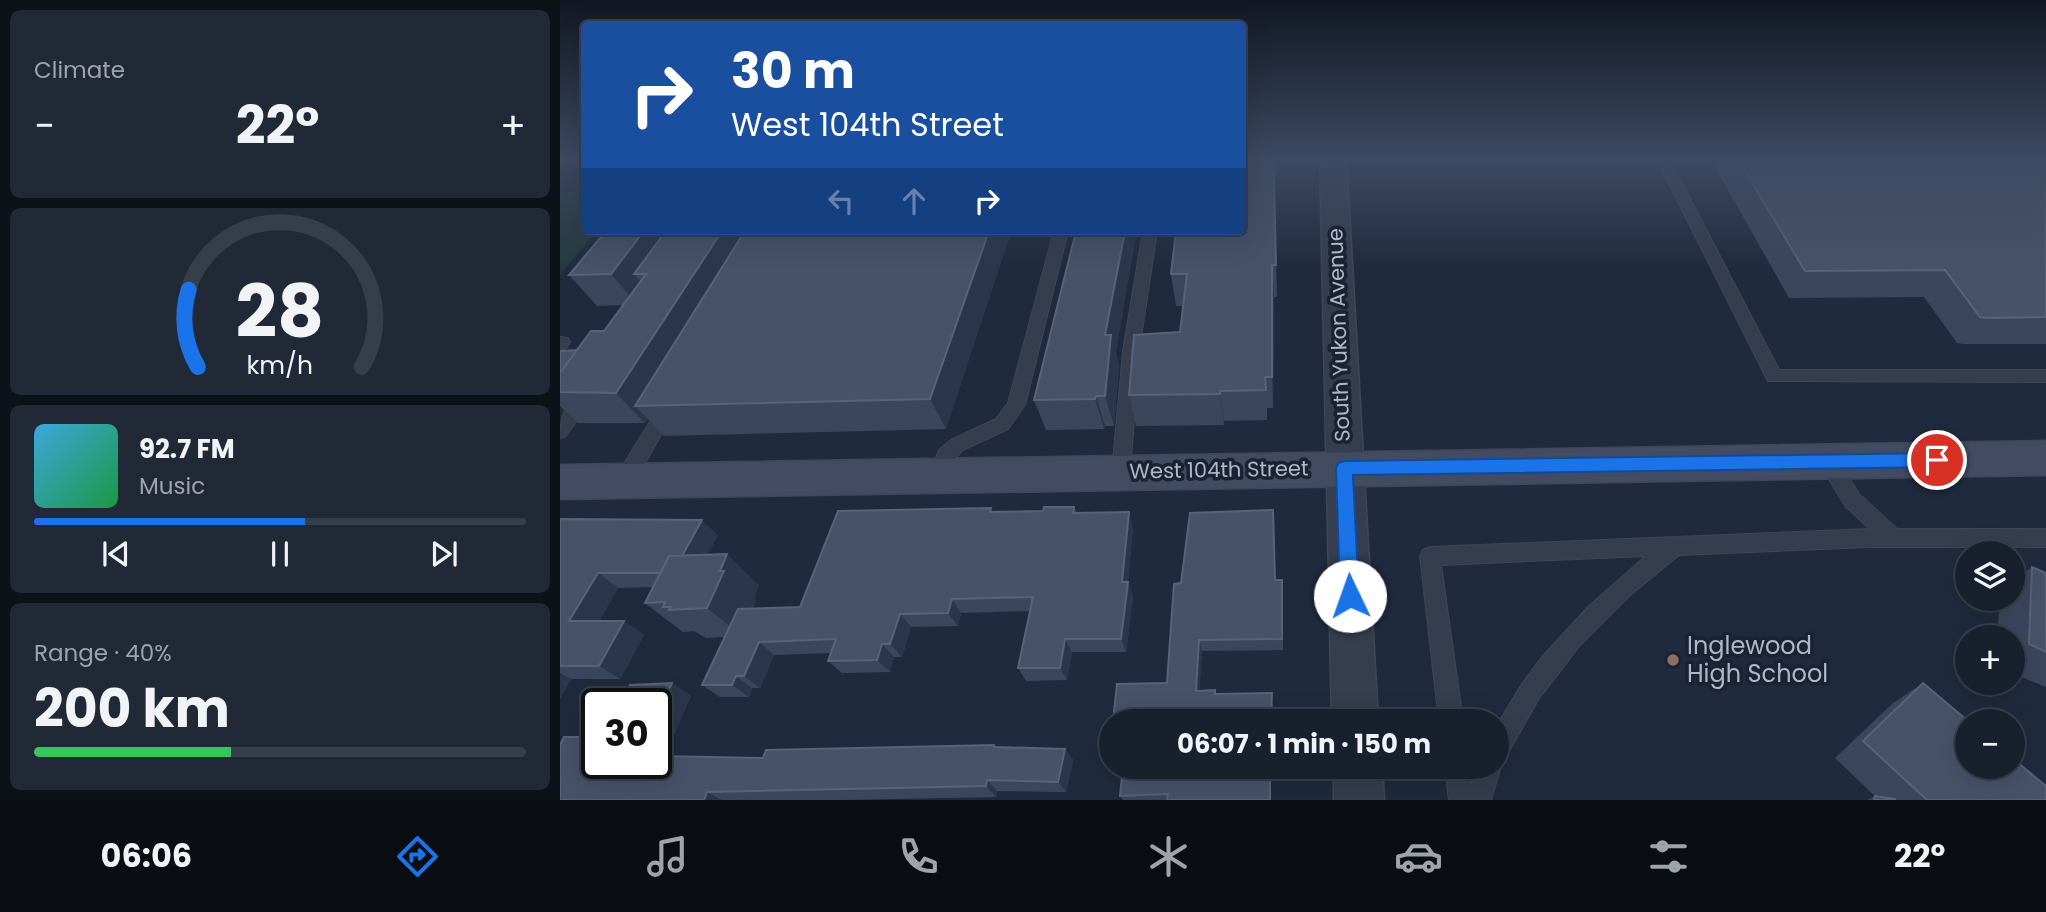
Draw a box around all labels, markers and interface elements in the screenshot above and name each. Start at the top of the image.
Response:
text: 30 m [731,37,855,105]
icon: right [616,49,707,140]
text: Climate [34,54,125,86]
text: 22° [236,89,319,162]
text: − [34,99,55,152]
text: + [500,99,526,152]
text: West 104th Street [731,102,1004,147]
icon: left [822,182,860,220]
icon: ahead [895,182,933,220]
icon: right [968,182,1006,220]
street label: South Yukon Avenue [1320,228,1357,442]
text: 28 [236,262,324,363]
text: km/h [247,348,313,383]
pin [1907,430,1967,490]
text: 92.7 FM [139,431,235,467]
icon: arrive [1918,441,1956,479]
street label: West 104th Street [1129,453,1309,486]
text: Music [139,470,205,502]
icon: previous [97,535,135,573]
icon: pause [261,535,299,573]
icon: next [425,535,463,573]
map controls [1955,541,2025,779]
button: layers [1955,541,2025,611]
position arrow [1313,559,1387,633]
button: + [1955,625,2025,695]
place label: Inglewood High School [1687,629,1828,690]
text: Range · 40% [34,637,172,669]
marker: Inglewood High School [1665,652,1681,668]
text: 200 km [34,672,230,745]
speed limit sign: 30 [581,688,672,779]
button: − [1955,709,2025,779]
text: 06:07 · 1 min · 150 m [1177,726,1431,762]
icon: directions [393,832,442,881]
icon: music [643,832,692,881]
icon: phone [894,832,943,881]
icon: climate [1144,832,1193,881]
icon: car [1394,832,1443,881]
icon: filters [1644,832,1693,881]
text: 06:06 [101,833,192,878]
text: 22° [1894,833,1945,878]

